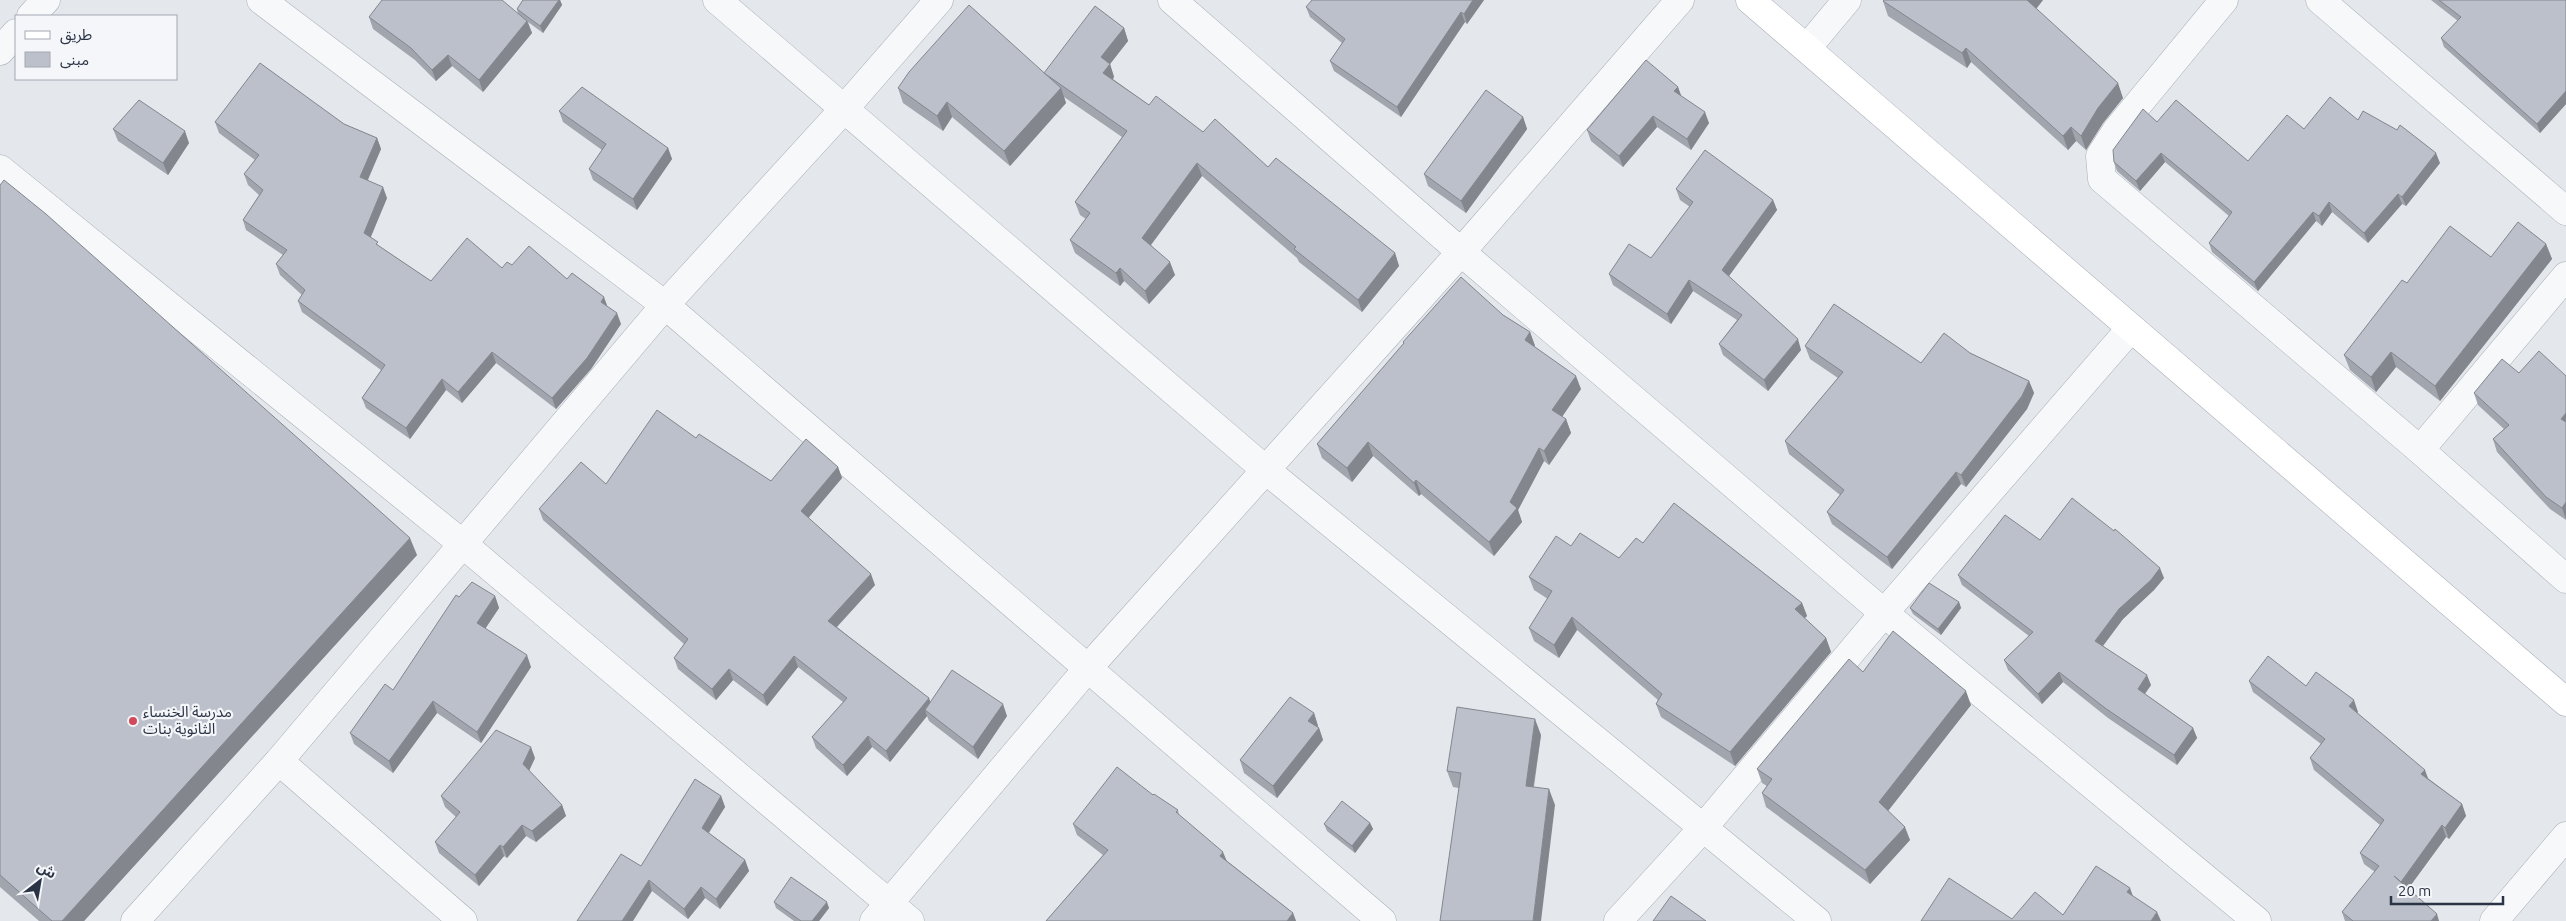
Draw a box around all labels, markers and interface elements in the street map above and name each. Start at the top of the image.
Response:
legend [15,15,178,80]
text: طريق [60,26,92,45]
text: مبنى [60,51,89,69]
place label: مدرسة الخنساء الثانوية بنات [143,703,232,738]
marker: مدرسة الخنساء الثانوية بنات [127,715,139,727]
north arrow [15,856,65,906]
text: ش [34,858,59,882]
scale bar [2391,874,2504,906]
text: 20 m [2398,882,2431,899]

